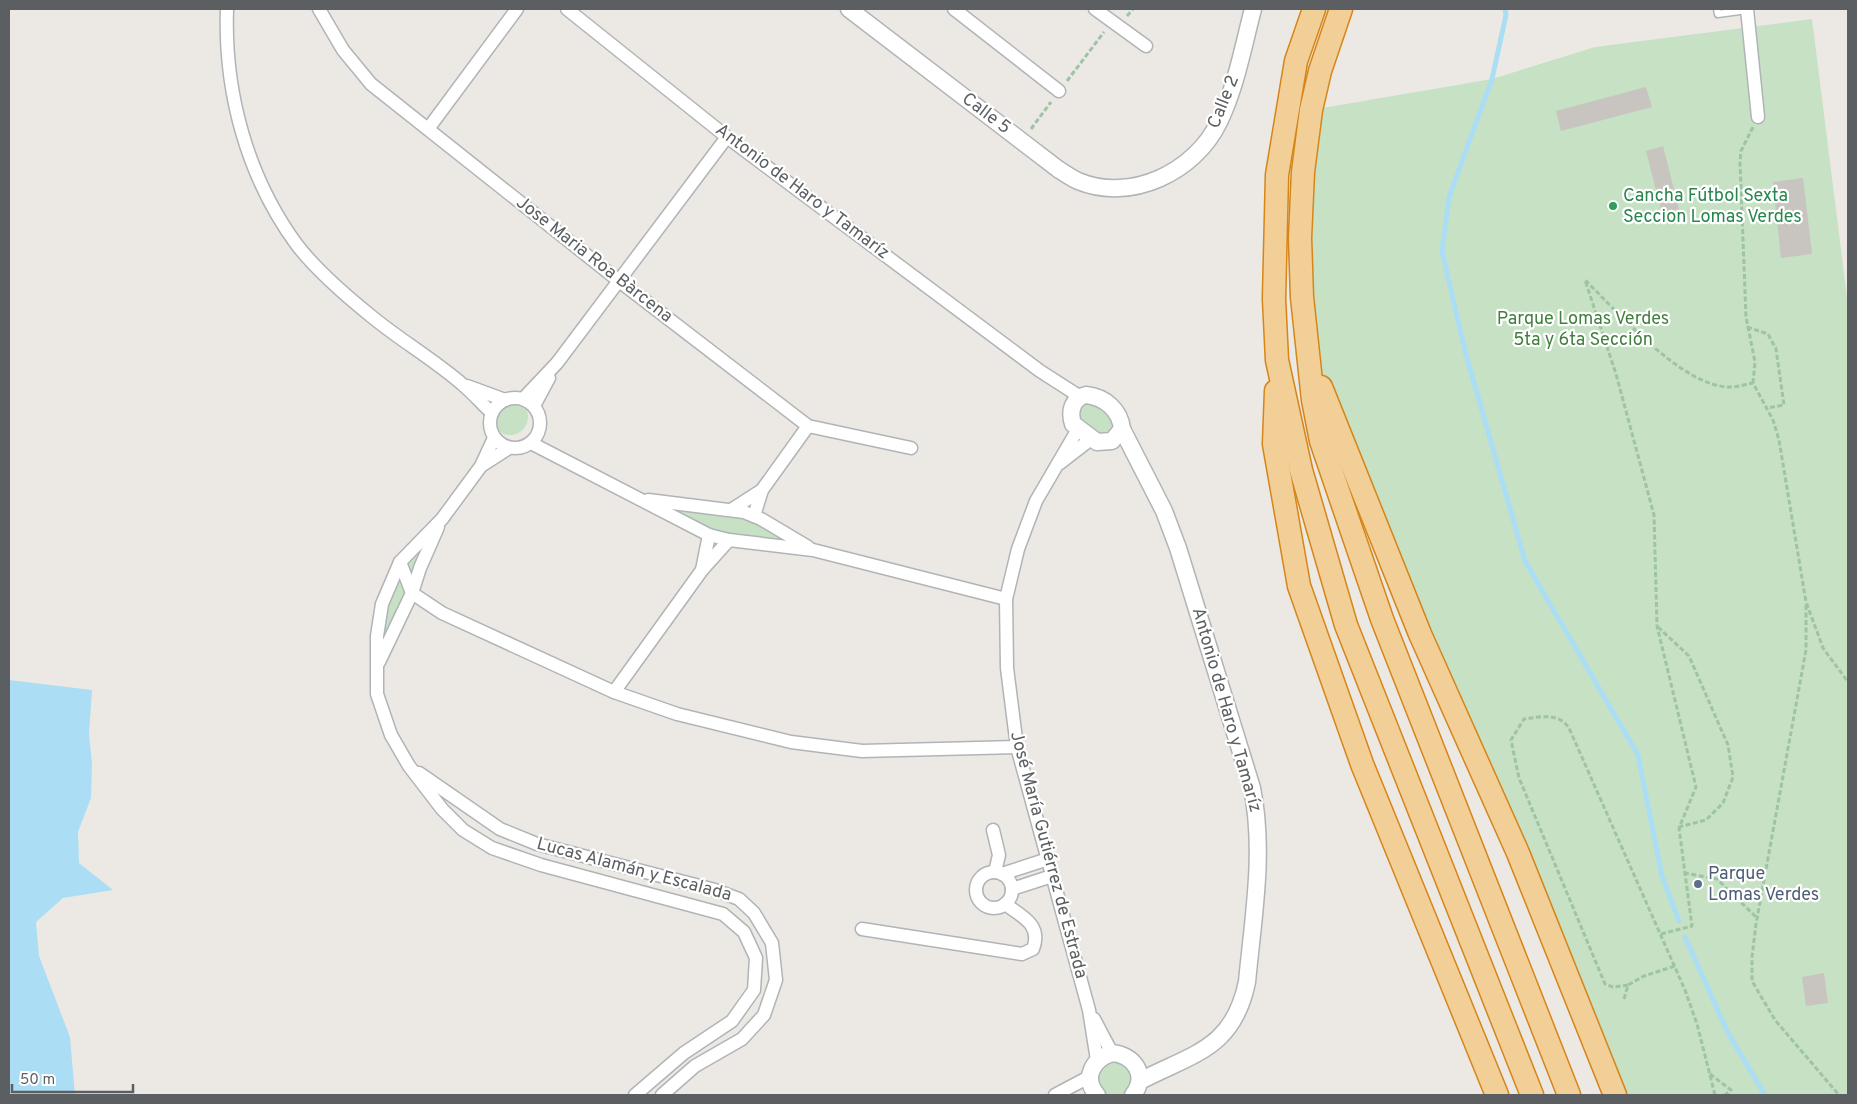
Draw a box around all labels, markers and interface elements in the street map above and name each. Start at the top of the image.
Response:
street label: Calle 2 [1203,72,1245,132]
street label: Calle 5 [957,88,1015,140]
street label: Antonio de Haro y Tamaríz [710,119,894,265]
place label: Cancha Fútbol Sexta Seccion Lomas Verdes [1623,185,1802,229]
street label: Jose Maria Roa Bàrcena [511,192,677,328]
marker: Cancha Fútbol Sexta Seccion Lomas Verdes [1607,200,1619,212]
park label: Parque Lomas Verdes 5ta y 6ta Sección [1497,308,1669,352]
street label: Antonio de Haro y Tamaríz [1186,605,1266,815]
street label: José María Gutiérrez de Estrada [1004,729,1092,981]
street label: Lucas Alamán y Escalada [534,833,734,907]
place label: Parque Lomas Verdes [1708,863,1819,907]
marker: Parque Lomas Verdes [1692,878,1704,890]
scale bar [12,1062,134,1094]
text: 50 m [20,1071,55,1090]

